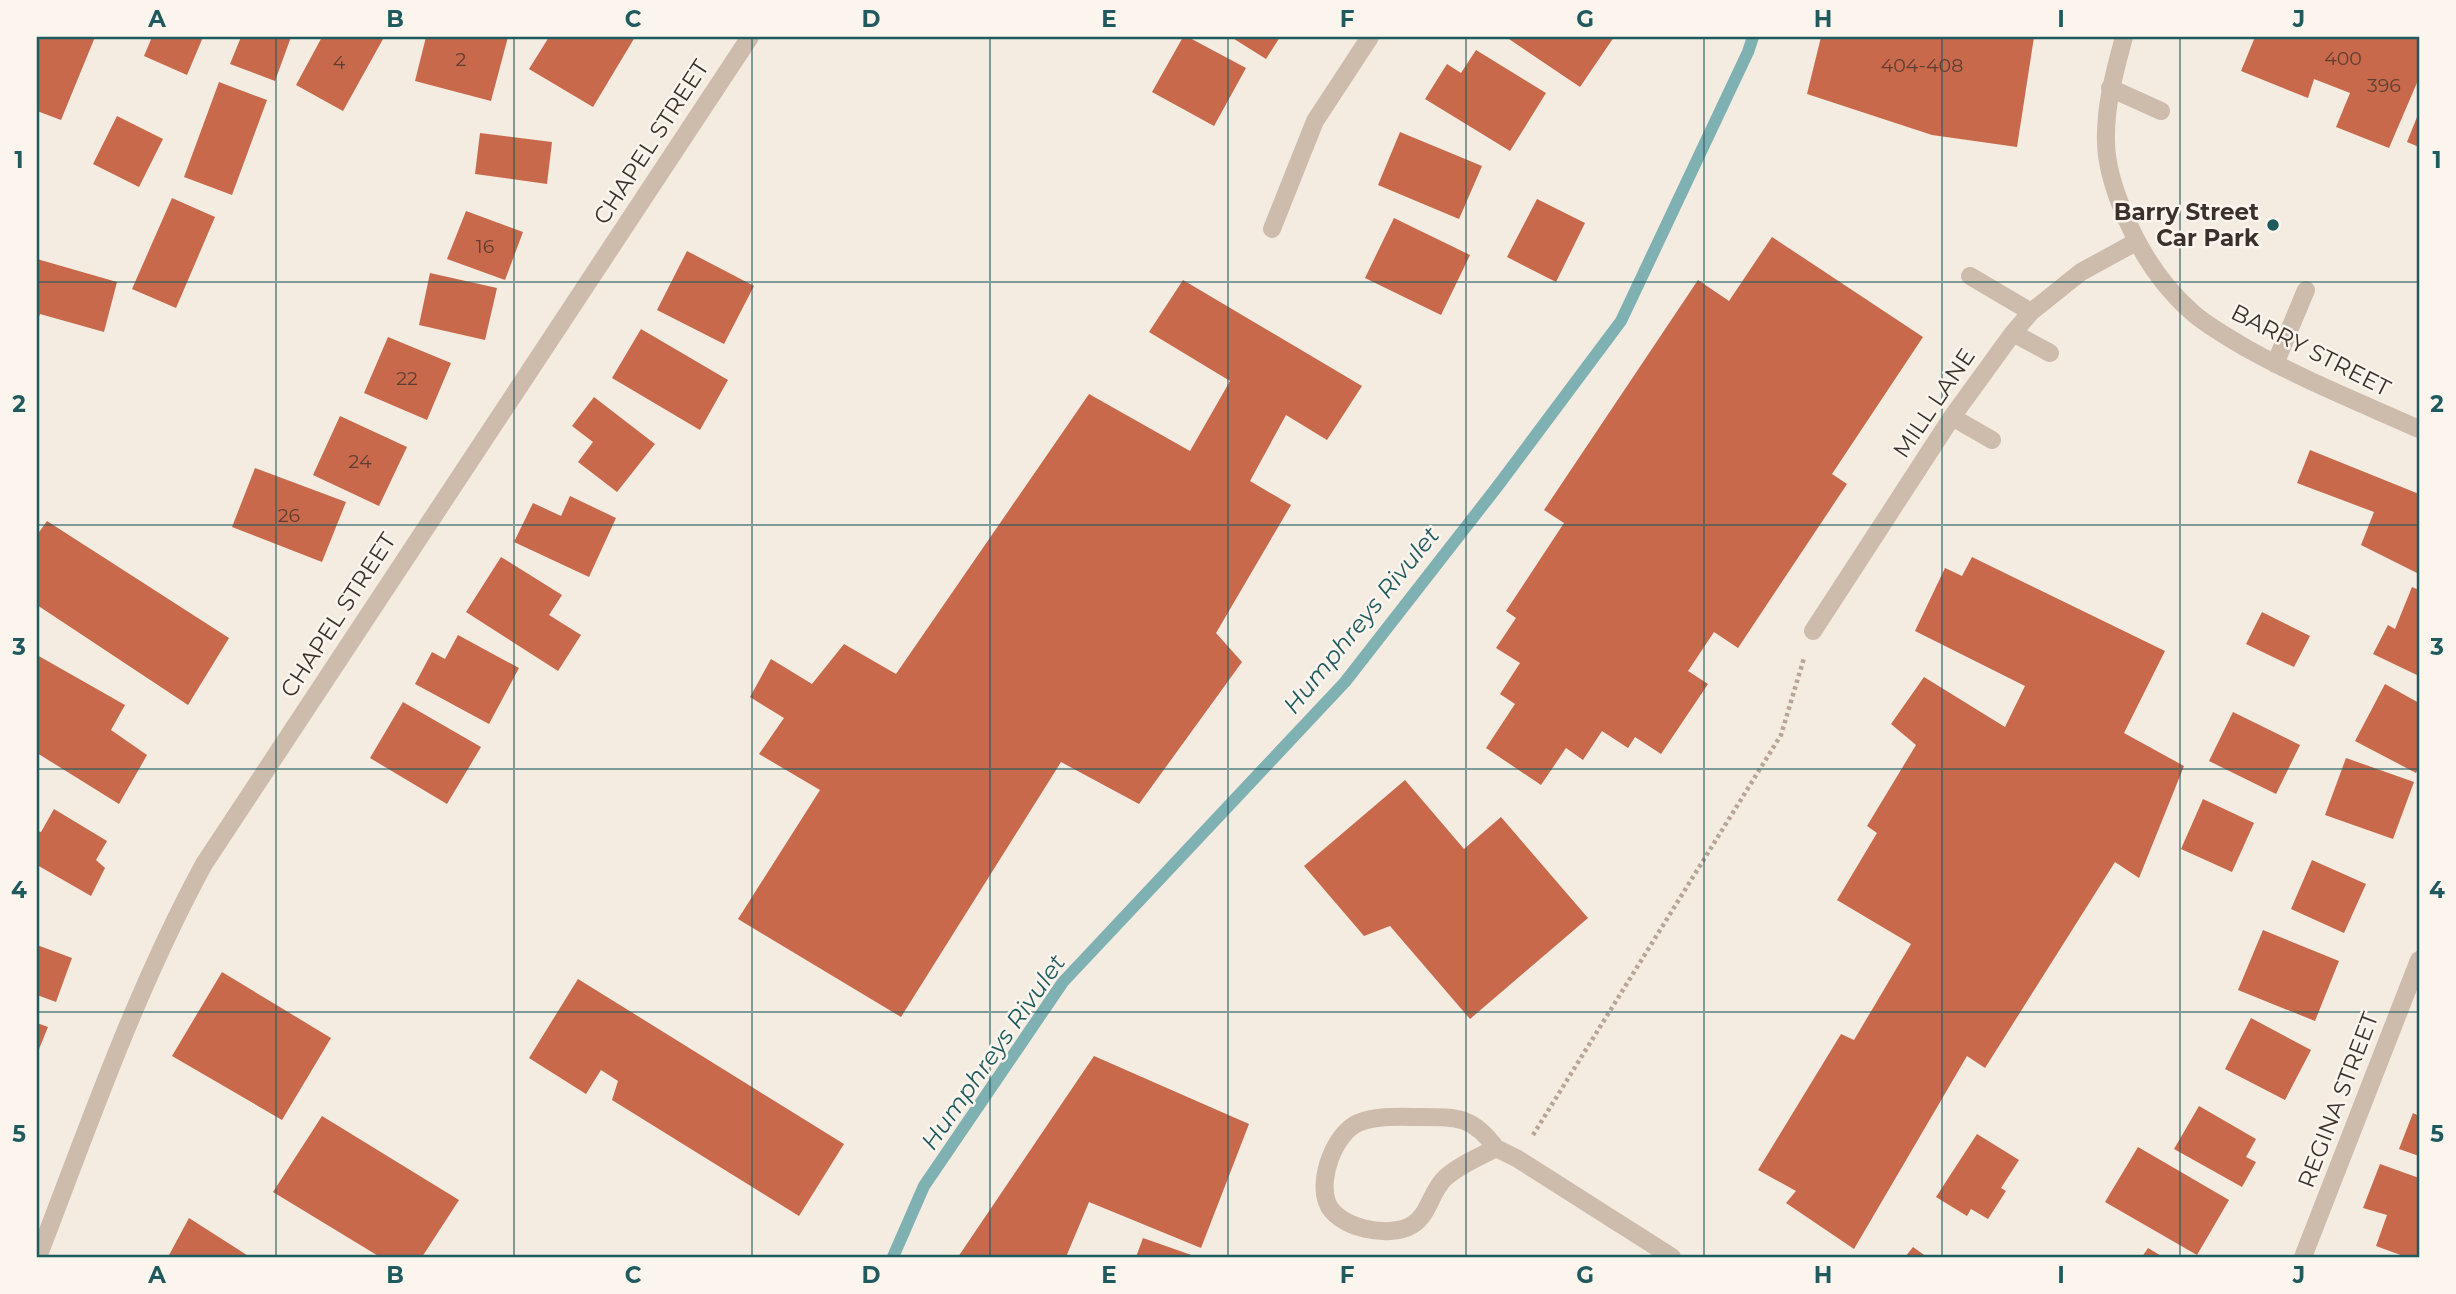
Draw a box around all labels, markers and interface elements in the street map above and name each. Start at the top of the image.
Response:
text: A [147,5,166,33]
text: B [386,5,404,33]
text: C [625,5,642,33]
text: D [862,5,881,33]
text: E [1101,5,1117,33]
text: F [1340,5,1355,33]
text: G [1576,5,1594,33]
text: H [1814,5,1832,33]
text: I [2057,5,2065,33]
text: J [2292,5,2305,33]
house number: 400 [2324,47,2362,70]
house number: 2 [456,48,467,71]
house number: 4 [333,51,346,74]
street label: CHAPEL STREET [587,54,715,229]
house number: 404-408 [1881,54,1963,77]
house number: 396 [2367,74,2401,97]
text: 1 [14,146,24,174]
text: 1 [2432,146,2442,174]
place label: Barry Street Car Park [2114,198,2260,252]
marker: Barry Street Car Park [2265,217,2281,233]
house number: 16 [476,235,494,258]
street label: BARRY STREET [2227,298,2396,403]
street label: MILL LANE [1887,343,1981,463]
house number: 22 [396,367,418,390]
text: 2 [12,390,26,418]
text: 2 [2430,390,2444,418]
house number: 24 [349,450,372,473]
house number: 26 [278,504,300,527]
water label: Humphreys Rivulet [1277,521,1445,719]
street label: CHAPEL STREET [274,527,402,702]
text: 3 [11,633,26,661]
text: 3 [2429,633,2444,661]
text: 4 [11,876,27,904]
text: 4 [2429,876,2445,904]
water label: Humphreys Rivulet [915,949,1071,1155]
street label: REGINA STREET [2292,1008,2385,1192]
text: 5 [12,1120,26,1148]
text: 5 [2430,1120,2444,1148]
text: A [147,1261,166,1289]
text: B [386,1261,404,1289]
text: C [625,1261,642,1289]
text: D [862,1261,881,1289]
text: E [1101,1261,1117,1289]
text: F [1340,1261,1355,1289]
text: G [1576,1261,1594,1289]
text: H [1814,1261,1832,1289]
text: I [2057,1261,2065,1289]
text: J [2292,1261,2305,1289]

